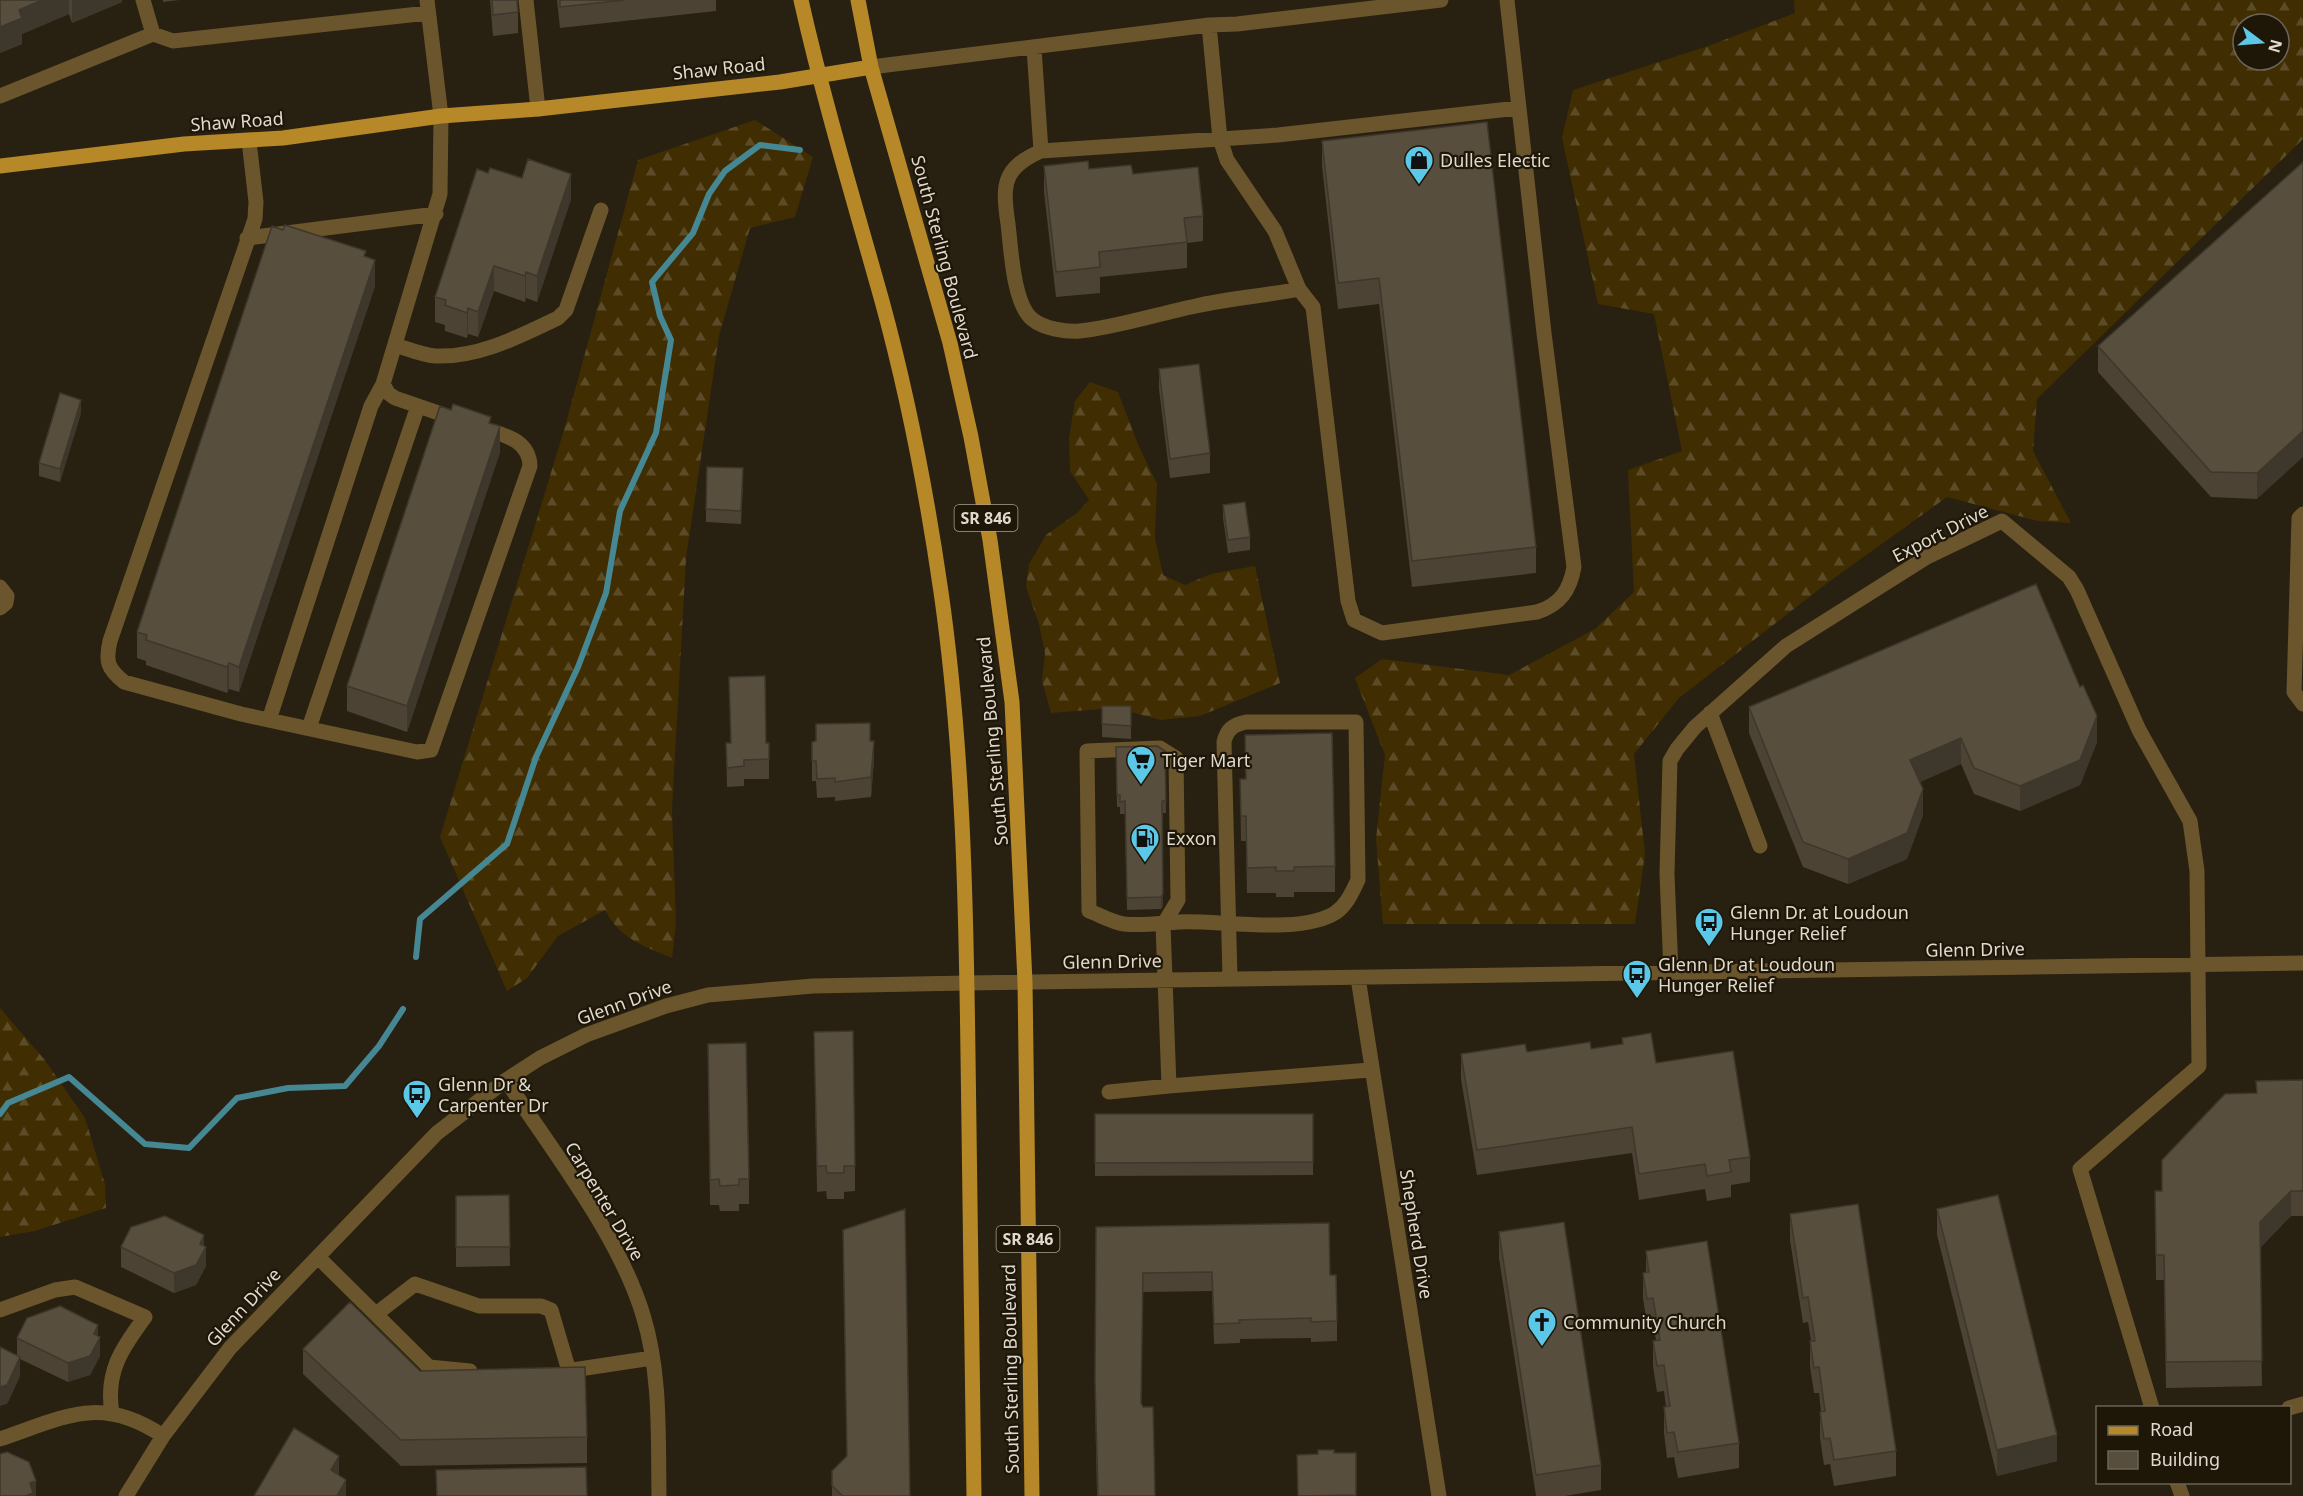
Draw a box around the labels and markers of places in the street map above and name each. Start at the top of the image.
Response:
shop icon: Dulles Electic [1403,144,1435,186]
place label: Dulles Electic [1440,148,1551,172]
supermarket icon: Tiger Mart [1125,744,1157,786]
place label: Tiger Mart [1162,748,1251,772]
fuel station icon: Exxon [1129,822,1161,864]
place label: Exxon [1166,826,1217,850]
place label: Glenn Dr. at Loudoun Hunger Relief [1730,900,1909,945]
bus stop icon: Glenn Dr. at Loudoun Hunger Relief [1693,906,1725,948]
place label: Glenn Dr at Loudoun Hunger Relief [1658,952,1835,997]
bus stop icon: Glenn Dr at Loudoun Hunger Relief [1621,958,1653,1000]
place label: Glenn Dr & Carpenter Dr [438,1072,549,1117]
bus stop icon: Glenn Dr & Carpenter Dr [401,1078,433,1120]
church icon: Community Church [1526,1306,1558,1348]
place label: Community Church [1563,1310,1727,1334]

